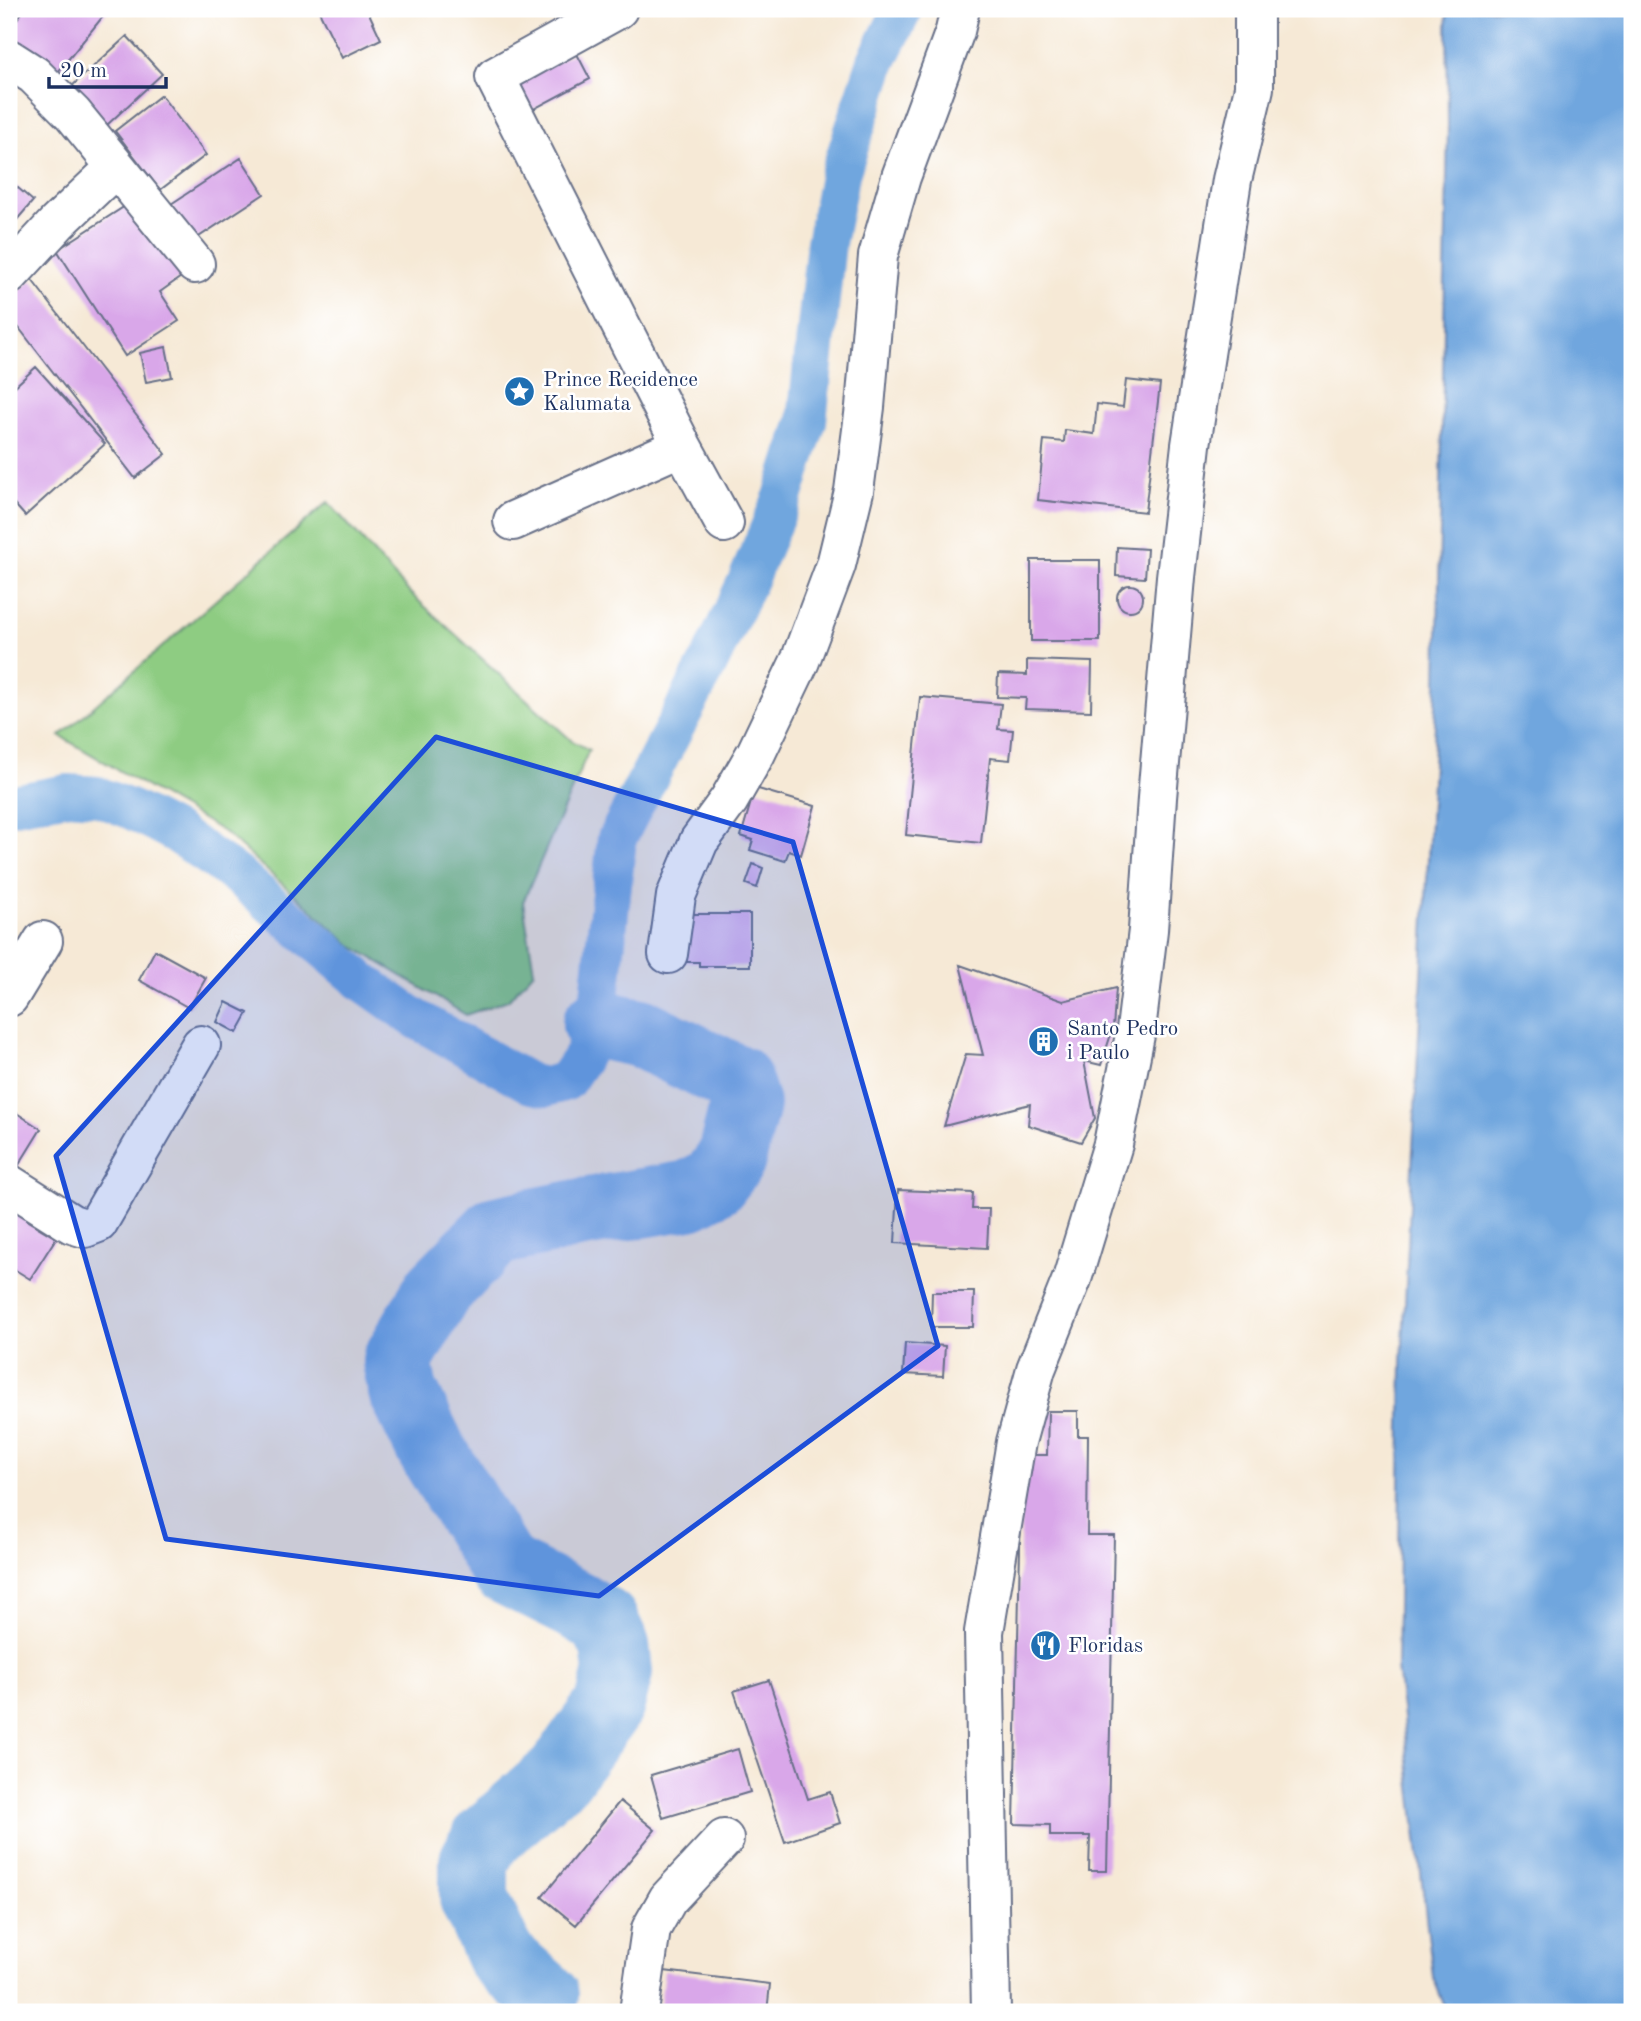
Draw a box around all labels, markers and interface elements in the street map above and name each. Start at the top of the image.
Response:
scale bar [49,46,166,90]
text: 20 m [60,61,107,82]
place label: Prince Recidence Kalumata [543,370,698,415]
place icon: Prince Recidence Kalumata [503,375,537,409]
place label: Santo Pedro i Paulo [1067,1019,1178,1064]
building icon: Santo Pedro i Paulo [1027,1024,1061,1058]
restaurant icon: Floridas [1028,1629,1062,1663]
place label: Floridas [1068,1636,1143,1657]

